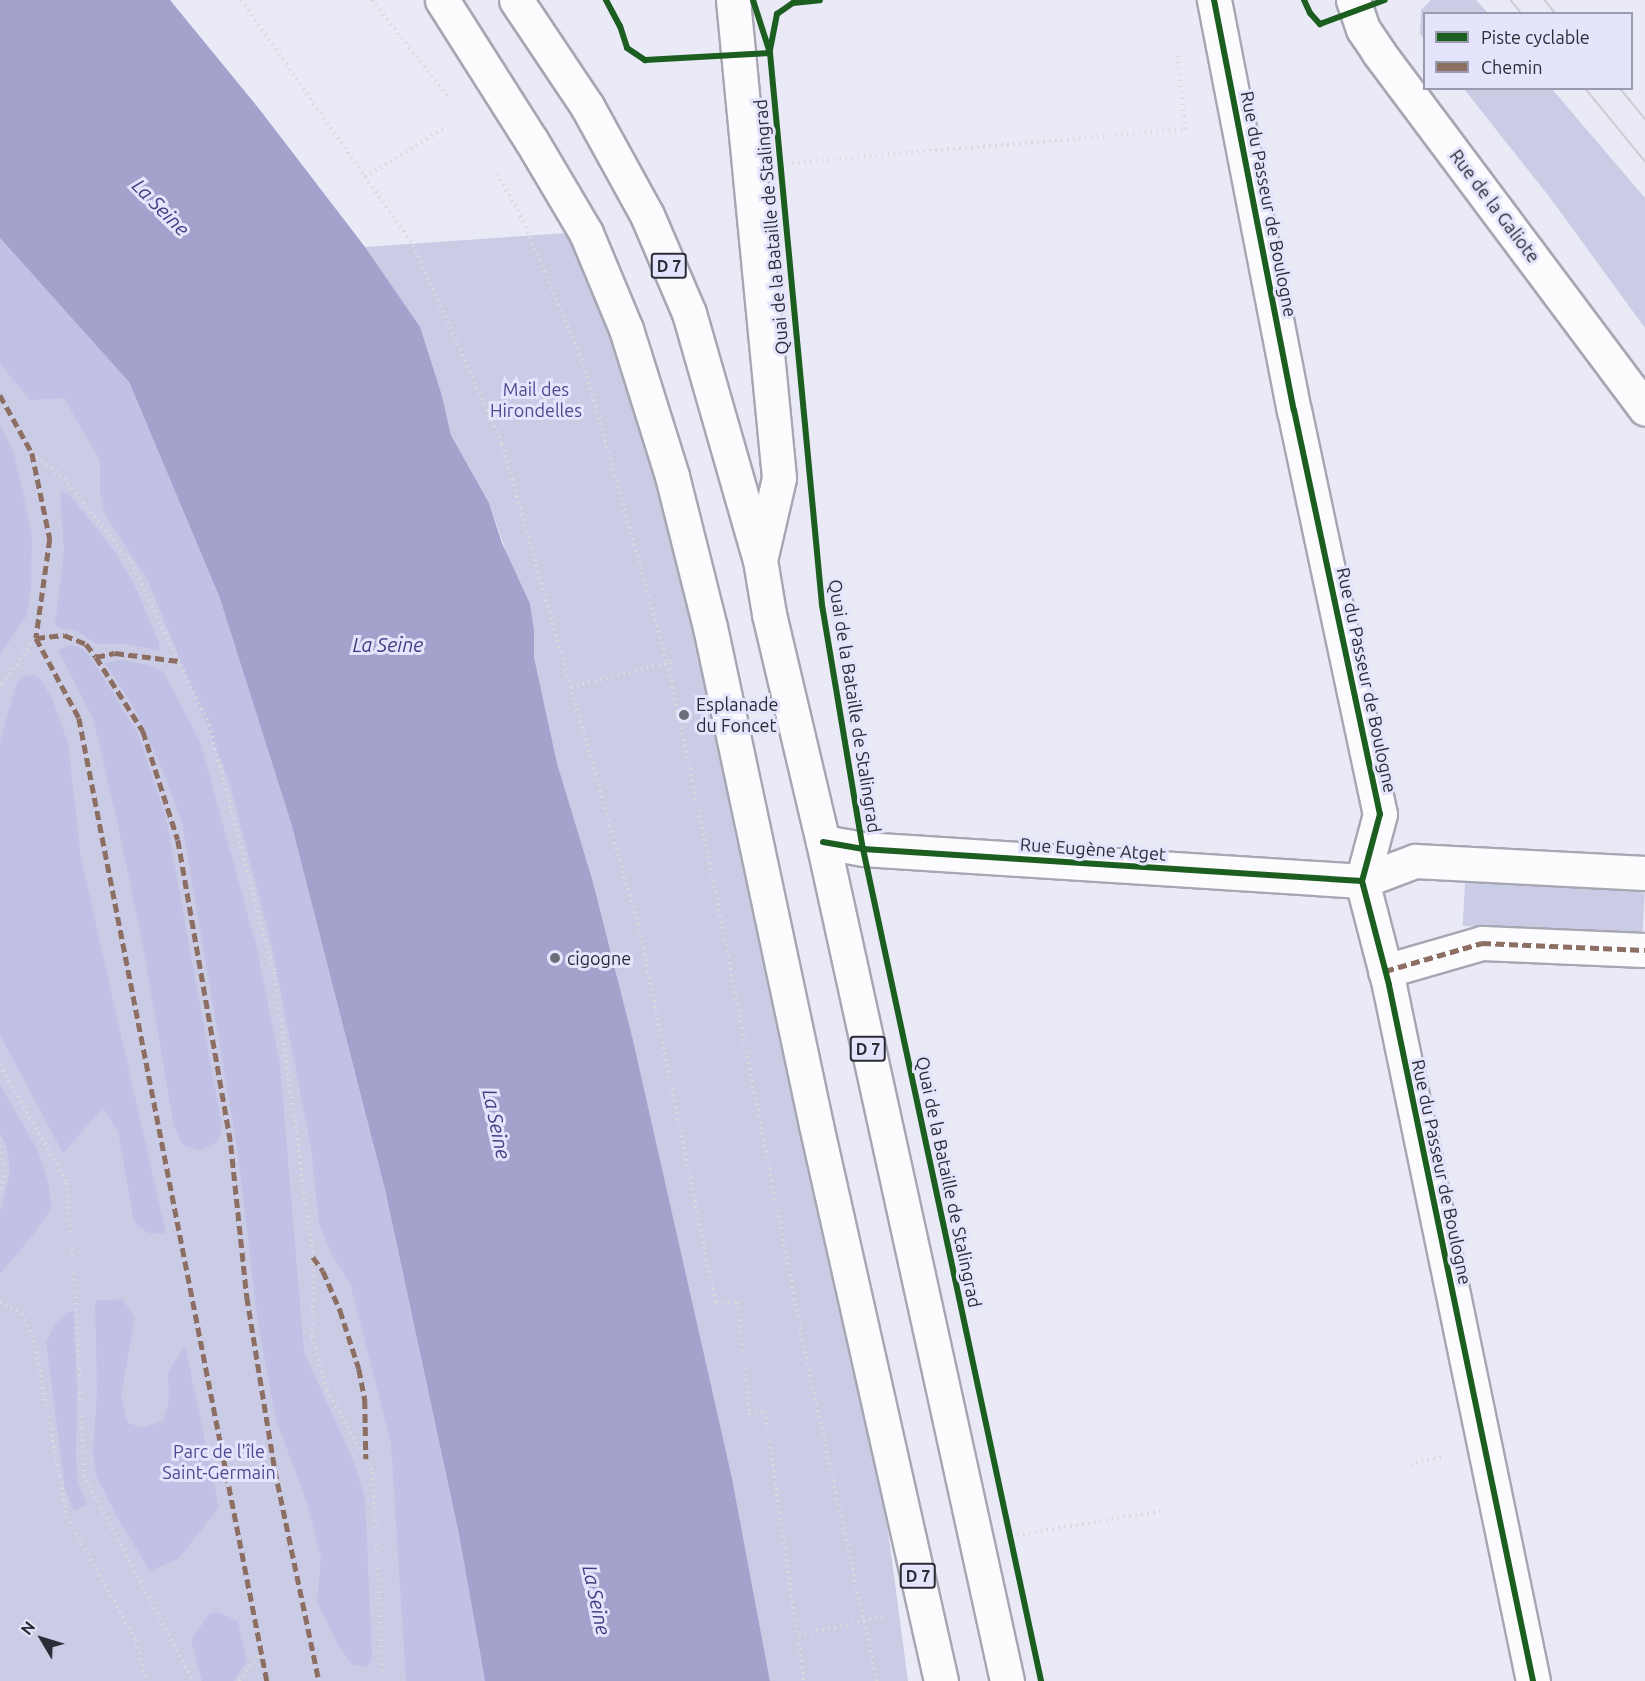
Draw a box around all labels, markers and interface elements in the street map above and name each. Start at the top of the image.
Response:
legend [1423,12,1633,90]
text: Piste cyclable [1481,27,1590,47]
text: Chemin [1481,57,1542,77]
street label: Rue du Passeur de Boulogne [1236,89,1302,319]
street label: Quai de la Bataille de Stalingrad [749,98,793,356]
street label: Rue de la Galiote [1445,145,1545,267]
water label: La Seine [127,173,195,241]
road number: D 7 [650,253,688,279]
park label: Mail des Hirondelles [490,379,582,422]
street label: Rue du Passeur de Boulogne [1333,565,1401,795]
street label: Quai de la Bataille de Stalingrad [824,578,886,834]
water label: La Seine [353,632,423,656]
place label: Esplanade du Foncet [696,694,778,736]
marker: Esplanade du Foncet [677,708,691,722]
street label: Rue Eugène Atget [1019,833,1167,865]
place label: cigogne [567,947,631,969]
marker: cigogne [548,951,562,965]
road number: D 7 [848,1036,888,1062]
street label: Quai de la Bataille de Stalingrad [912,1054,986,1310]
street label: Rue du Passeur de Boulogne [1408,1057,1476,1287]
water label: La Seine [478,1087,516,1161]
park label: Parc de l'île Saint-Germain [162,1441,276,1484]
water label: La Seine [578,1563,616,1637]
road number: D 7 [898,1563,938,1589]
north arrow [12,1609,72,1669]
text: N [17,1618,39,1638]

